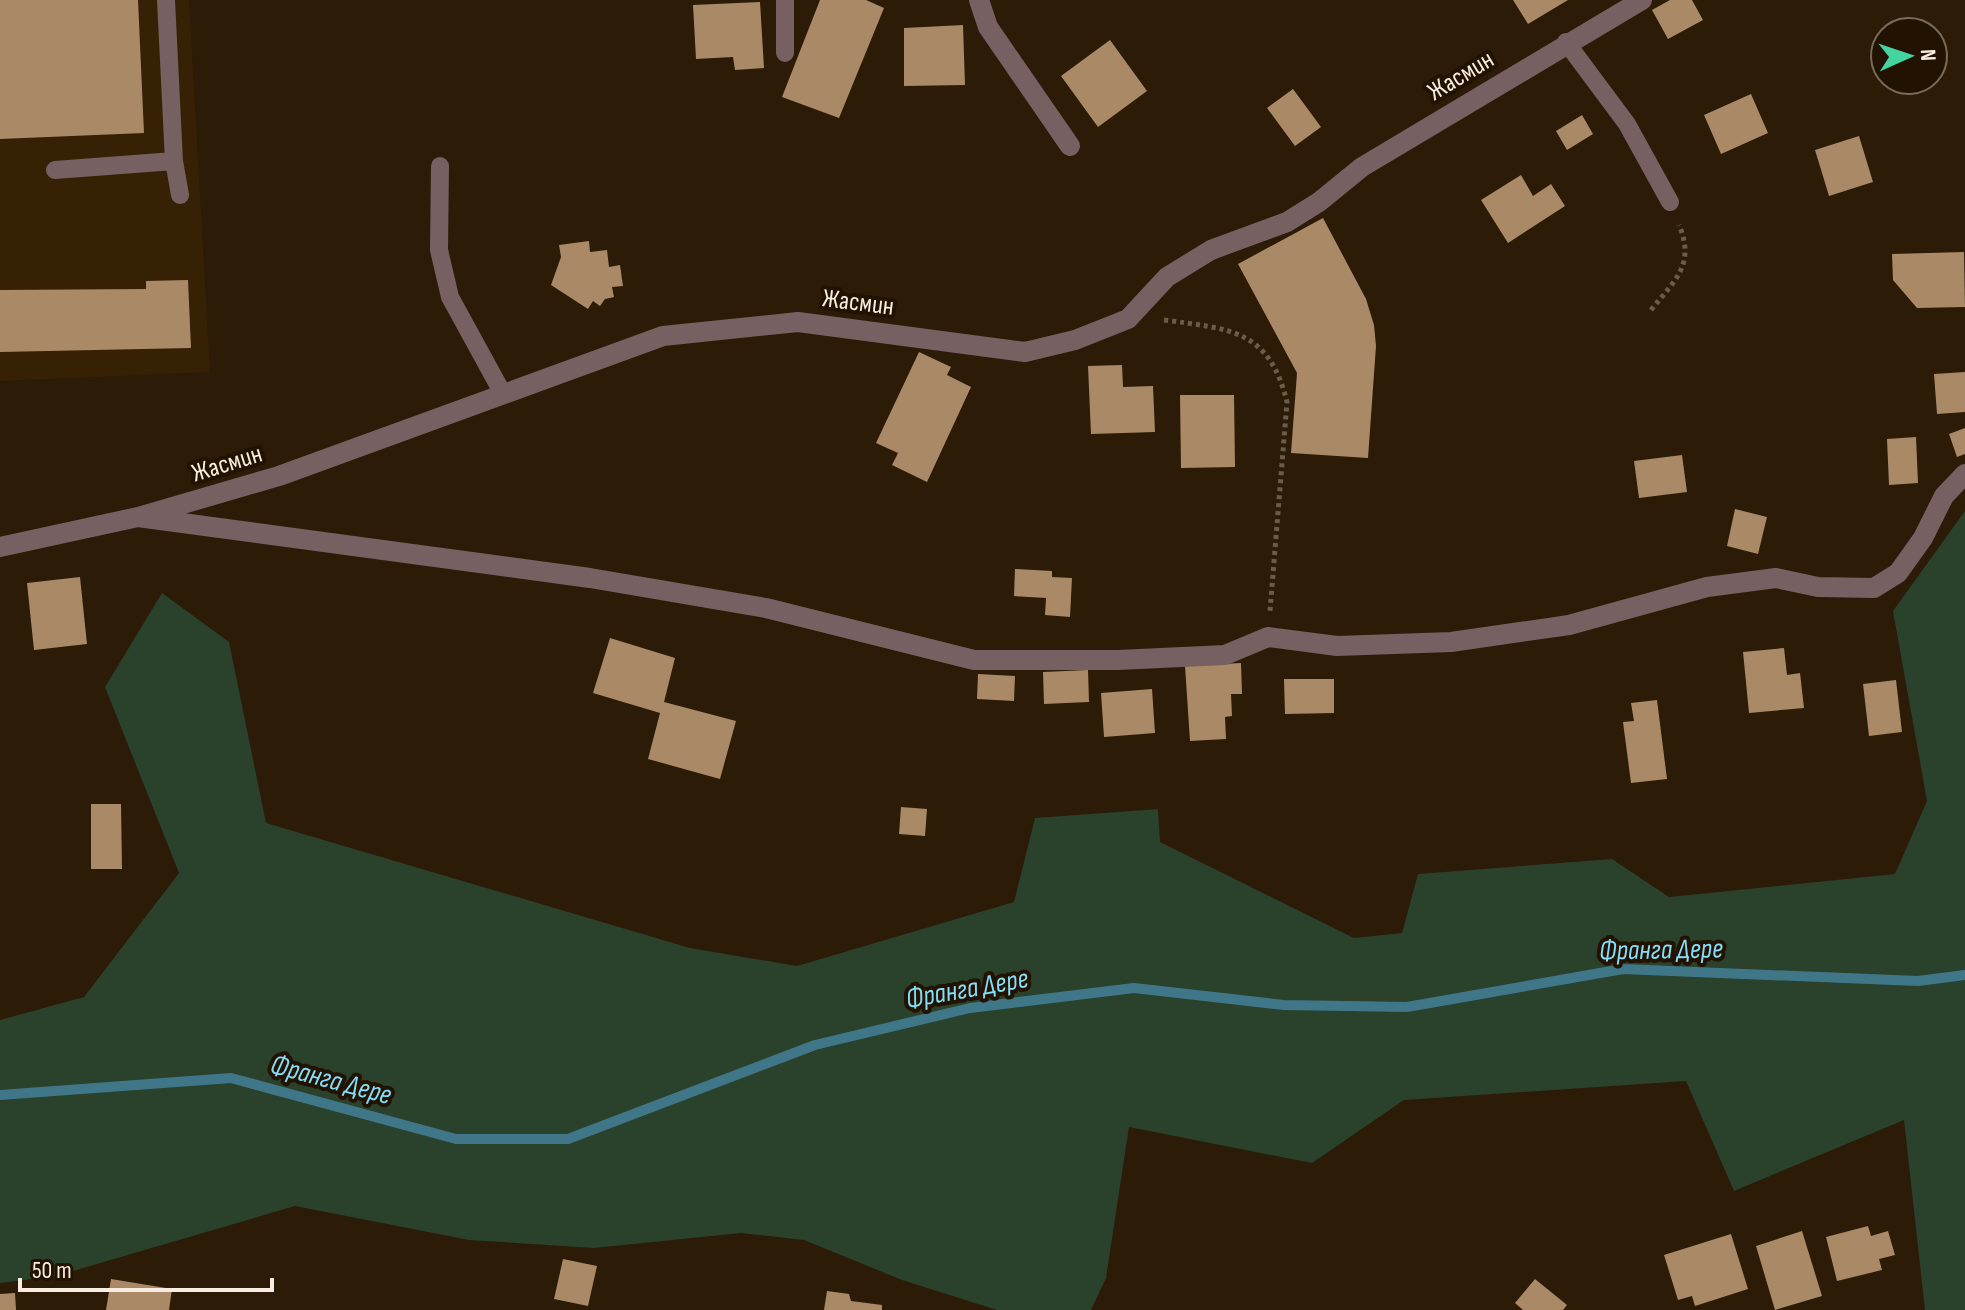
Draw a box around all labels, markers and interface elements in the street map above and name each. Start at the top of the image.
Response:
north arrow [1869,16,1949,96]
street label: Жасмин [1422,44,1500,108]
text: N [1914,48,1941,62]
street label: Жасмин [820,283,896,323]
street label: Жасмин [188,439,266,489]
water label: Франга Дере [1599,932,1723,968]
water label: Франга Дере [903,962,1031,1016]
water label: Франга Дере [267,1048,395,1112]
scale bar [20,1242,272,1292]
text: 50 m [32,1256,72,1285]

